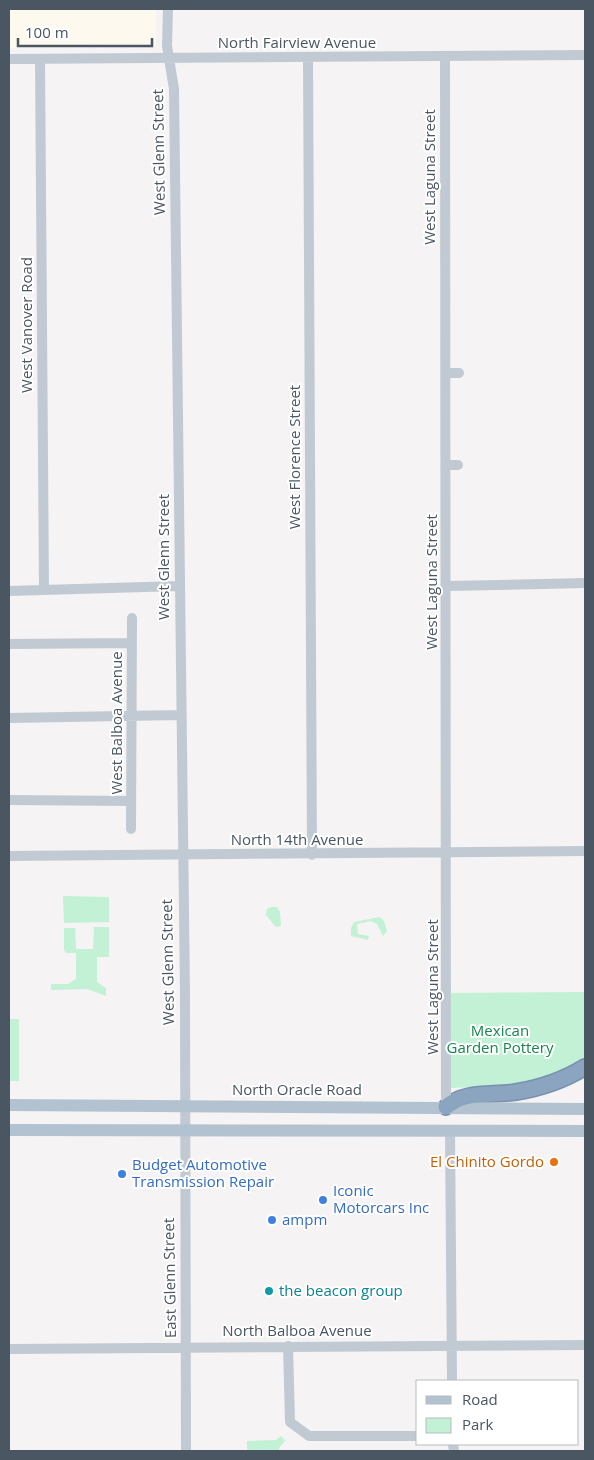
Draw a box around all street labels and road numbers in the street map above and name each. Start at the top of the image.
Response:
street label: North Fairview Avenue [218,32,376,52]
street label: West Glenn Street [147,89,169,215]
street label: West Laguna Street [419,109,439,245]
street label: West Vanover Road [16,257,36,393]
street label: West Florence Street [284,385,304,529]
street label: West Glenn Street [153,494,173,620]
street label: West Laguna Street [421,514,441,650]
street label: West Balboa Avenue [106,651,126,795]
street label: North 14th Avenue [231,829,363,849]
street label: West Glenn Street [156,899,178,1025]
street label: West Laguna Street [422,919,442,1055]
street label: North Oracle Road [232,1079,362,1099]
street label: East Glenn Street [158,1218,180,1338]
street label: North Balboa Avenue [222,1320,372,1340]

